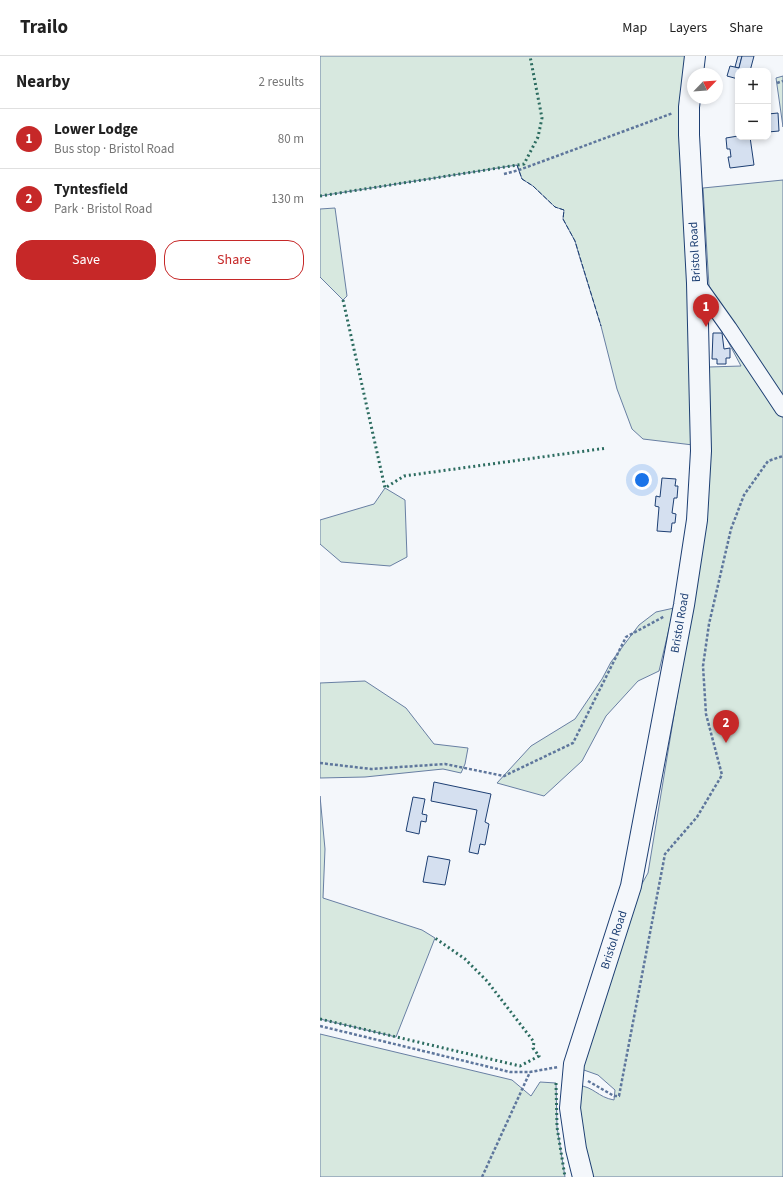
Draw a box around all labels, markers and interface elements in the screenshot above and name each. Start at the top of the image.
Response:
text: Trailo [20,14,68,41]
text: Map [622,18,647,38]
text: Layers [669,18,707,38]
text: Share [729,18,763,38]
north arrow [687,68,723,104]
map controls [735,68,771,140]
button: + [735,68,771,104]
text: Nearby [16,70,70,94]
text: 2 results [259,73,304,91]
button: − [735,104,771,140]
text: Lower Lodge [54,119,138,140]
text: 1 [26,130,32,148]
text: 80 m [278,130,304,148]
text: Bus stop · Bristol Road [54,140,174,158]
text: Tyntesfield [54,179,128,200]
text: 2 [26,190,32,208]
text: 130 m [271,190,304,208]
text: Park · Bristol Road [54,200,152,218]
street label: Bristol Road [685,221,705,283]
button: Save [16,240,156,280]
button: Share [164,240,304,280]
pin: 1 [693,294,719,327]
your location [632,470,652,490]
street label: Bristol Road [666,592,694,654]
pin: 2 [713,710,739,743]
street label: Bristol Road [597,909,631,971]

